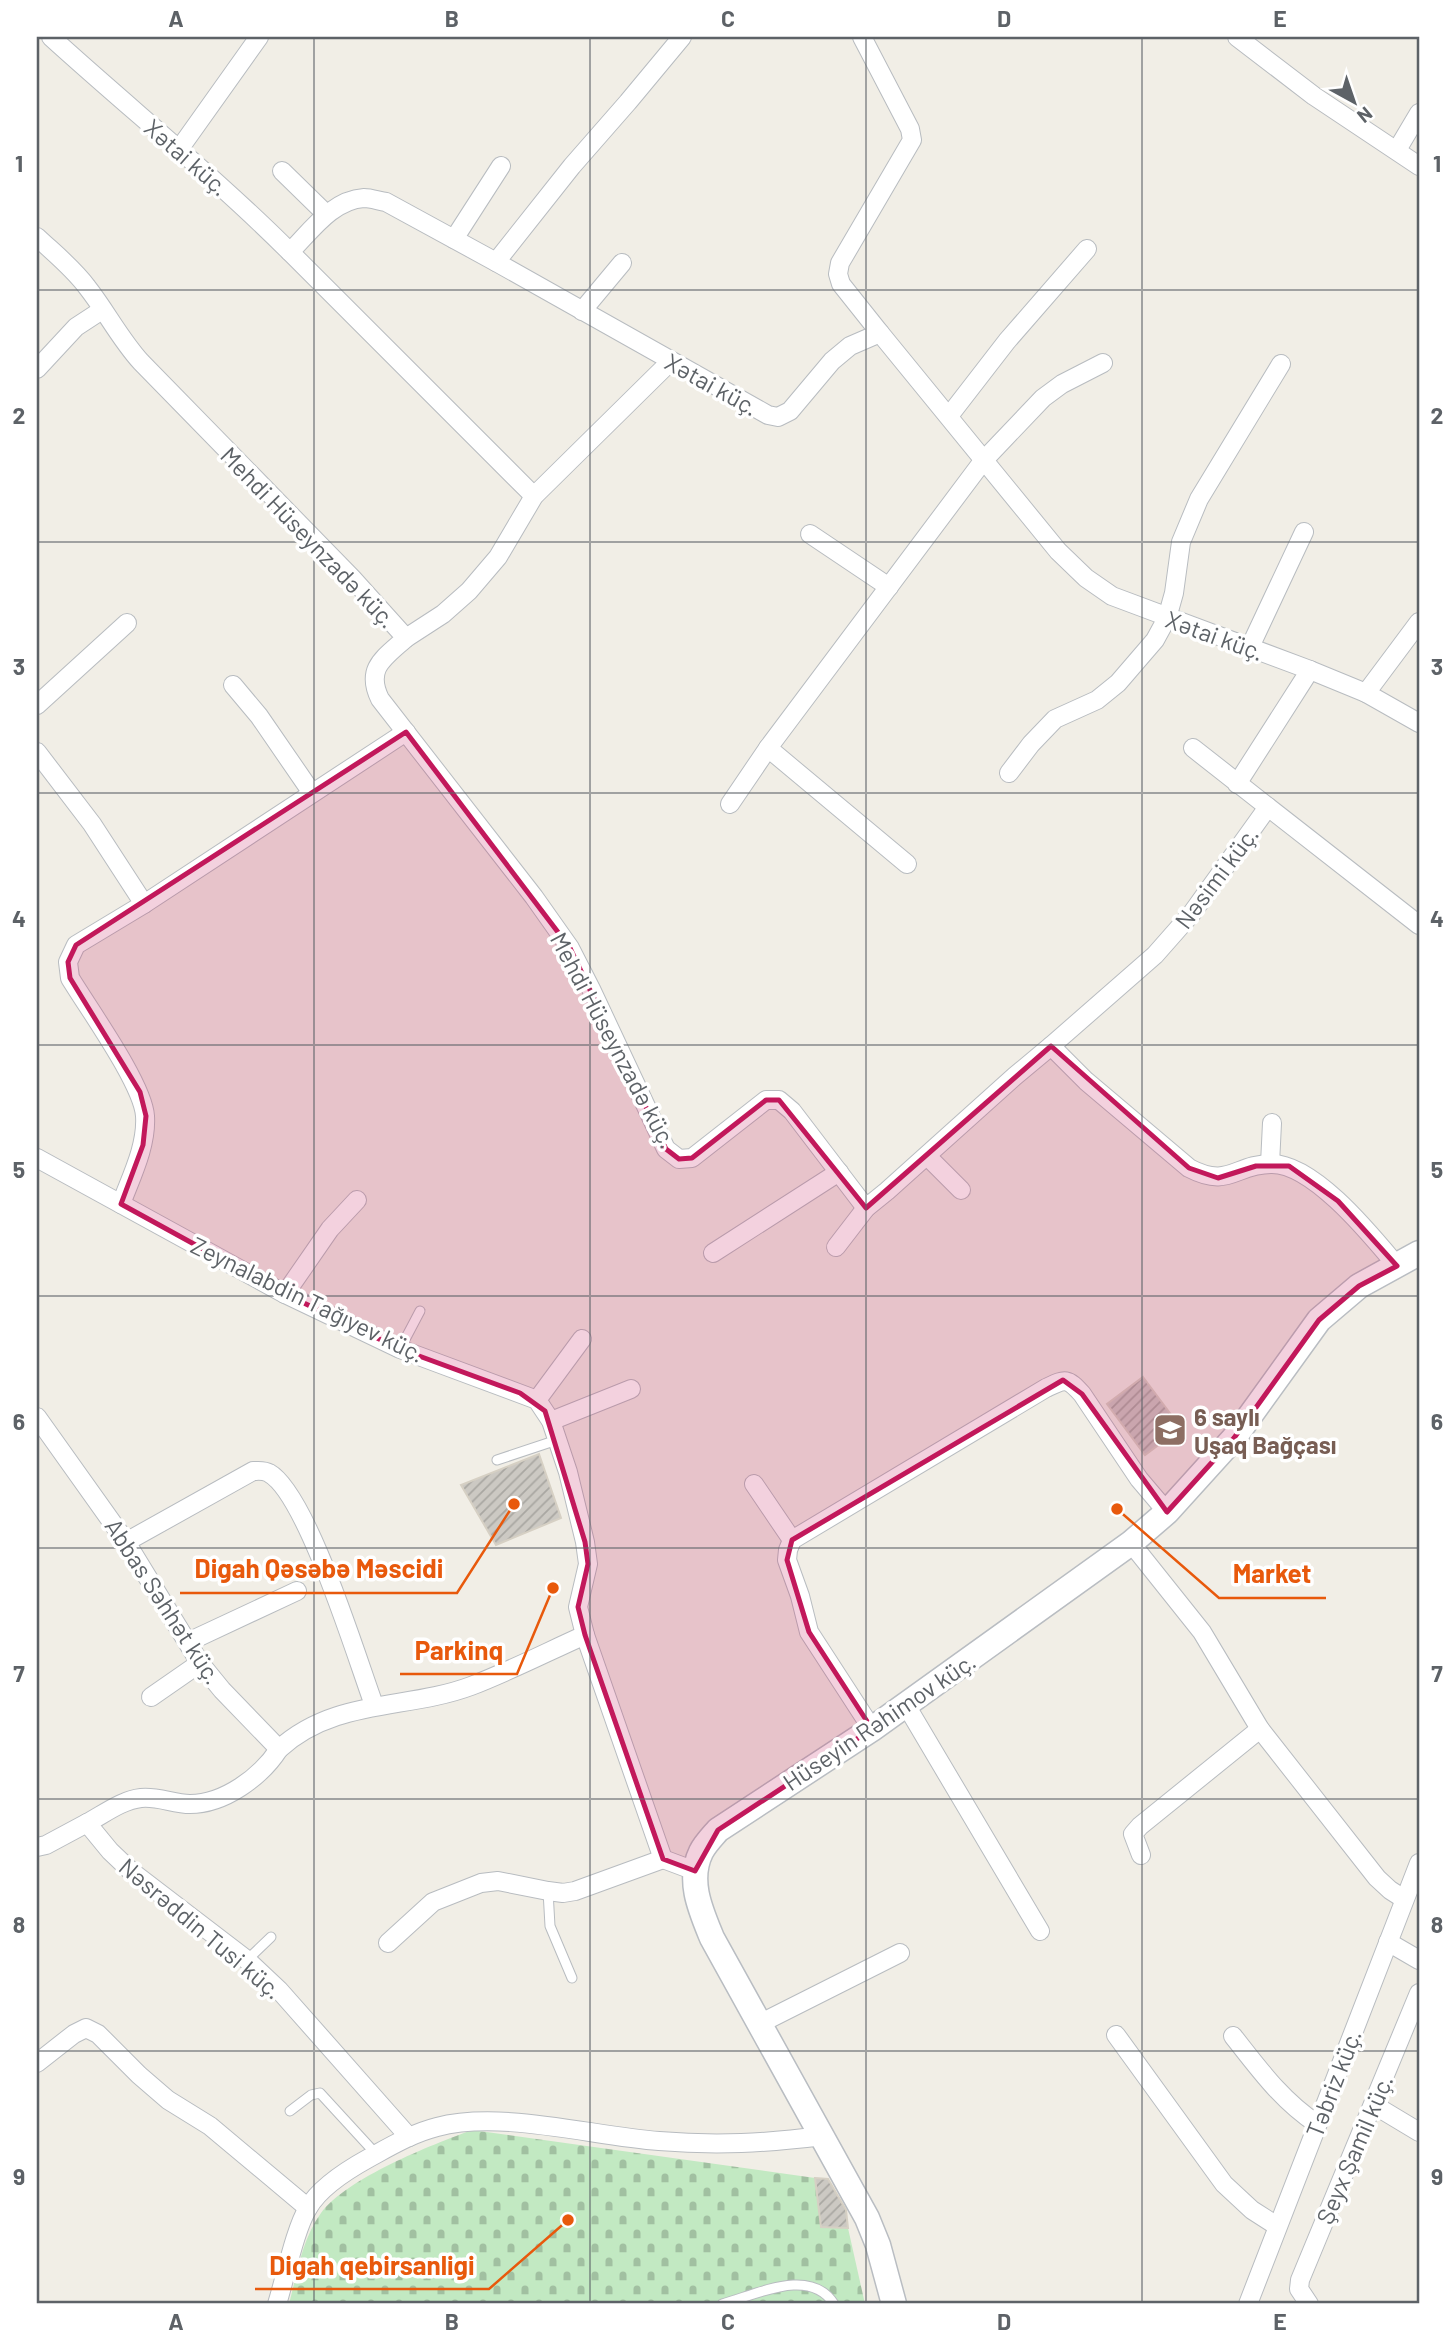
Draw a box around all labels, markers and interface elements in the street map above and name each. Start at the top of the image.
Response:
text: A [168,4,184,32]
text: B [445,4,459,32]
text: C [721,4,735,32]
text: D [997,4,1011,32]
text: E [1273,4,1287,32]
north arrow [1320,66,1390,136]
text: N [1353,103,1377,128]
street label: Xətai küç. [139,112,235,202]
text: 1 [15,149,23,177]
text: 1 [1433,149,1441,177]
street label: Xətai küç. [660,347,764,421]
text: 2 [13,401,25,429]
text: 2 [1431,401,1443,429]
street label: Mehdi Hüseynzadə küç. [215,440,403,634]
street label: Xətai küç. [1162,604,1268,666]
text: 3 [13,652,25,680]
text: 3 [1431,652,1443,680]
street label: Nəsimi küç. [1168,820,1264,934]
text: 4 [12,904,26,932]
text: 4 [1430,904,1444,932]
street label: Mehdi Hüseynzadə küç. [545,927,683,1153]
text: 5 [13,1155,25,1183]
text: 5 [1431,1155,1443,1183]
street label: Zeynalabdin Tağıyev küç. [187,1230,429,1368]
place label: 6 saylı Uşaq Bağçası [1194,1402,1336,1459]
text: 6 [13,1407,25,1435]
text: 6 [1431,1407,1443,1435]
school or university icon: 6 saylı Uşaq Bağçası [1151,1411,1189,1449]
street label: Abbas Səhhət küç. [100,1513,228,1689]
callout: Digah Qəsəbə Məscidi [180,1546,457,1593]
callout: Market [1219,1551,1326,1598]
text: Digah Qəsəbə Məscidi [195,1552,443,1583]
text: Market [1233,1557,1311,1588]
callout: Parkinq [400,1627,517,1674]
text: Parkinq [415,1634,503,1665]
street label: Hüseyin Rəhimov küç. [777,1646,981,1796]
text: 7 [13,1659,25,1687]
text: 7 [1431,1659,1443,1687]
street label: Nəsrəddin Tusi küç. [114,1851,288,2005]
text: 8 [13,1910,25,1938]
text: 8 [1431,1910,1443,1938]
street label: Təbriz küç. [1299,2025,1367,2141]
street label: Şeyx Şamil küç. [1309,2070,1399,2228]
text: 9 [13,2162,25,2190]
text: 9 [1431,2162,1443,2190]
callout: Digah qebirsanligi [255,2242,489,2289]
text: Digah qebirsanligi [269,2249,475,2280]
text: A [168,2307,184,2335]
text: B [445,2307,459,2335]
text: C [721,2307,735,2335]
text: D [997,2307,1011,2335]
text: E [1273,2307,1287,2335]

